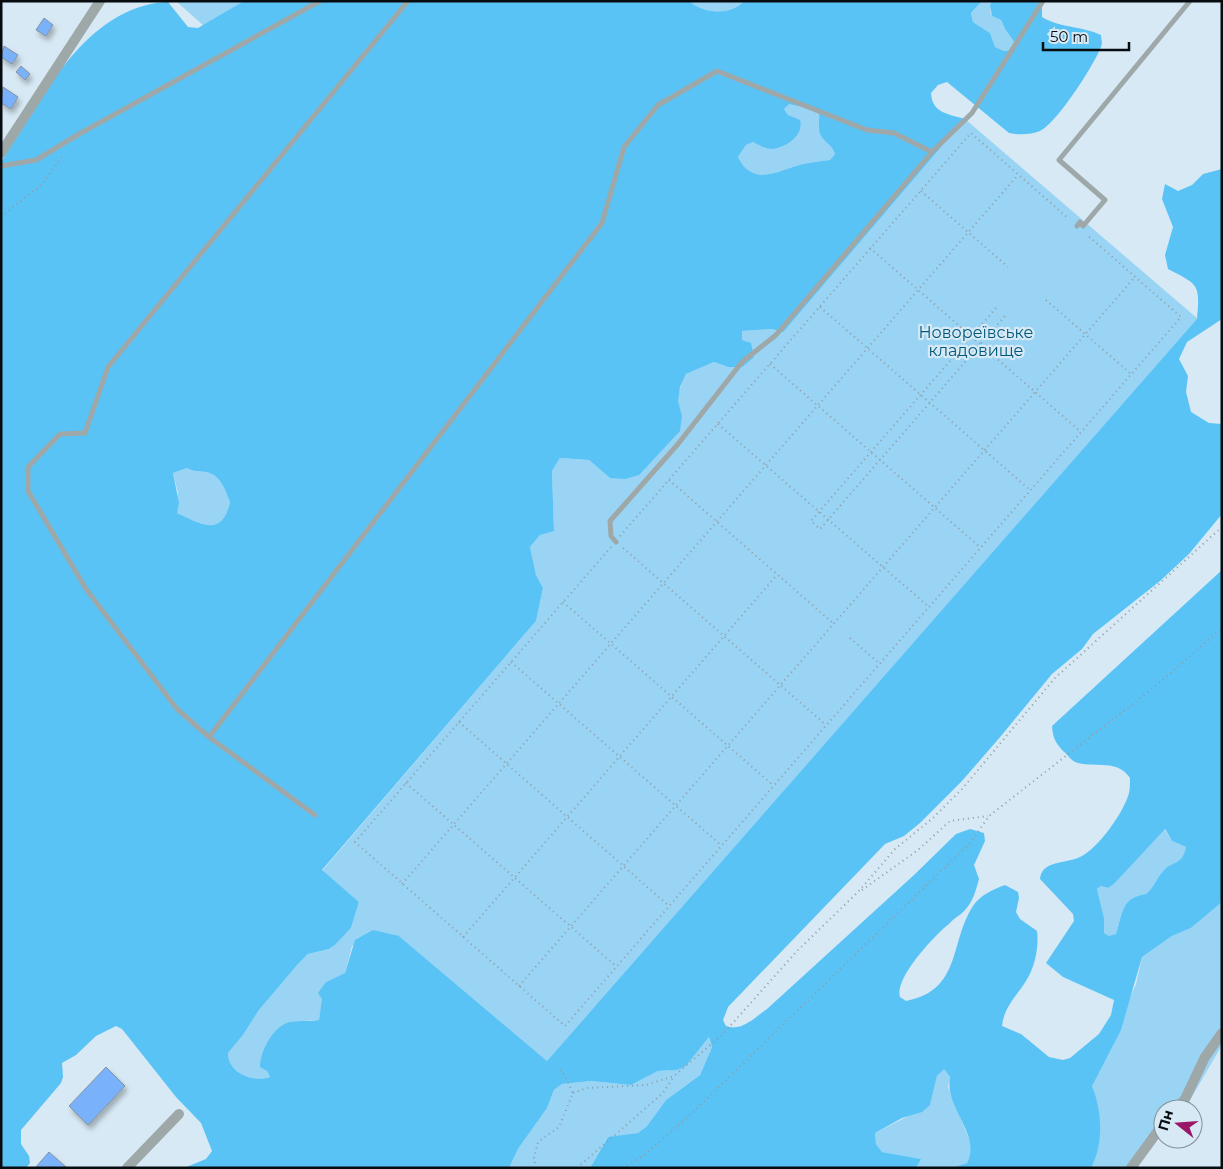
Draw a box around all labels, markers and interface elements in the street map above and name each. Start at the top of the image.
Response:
scale bar [1043,20,1129,52]
text: 50 m [1050,27,1088,46]
park label: Новореївське кладовище [918,323,1034,360]
north arrow [1153,1099,1203,1149]
text: Пн [1154,1107,1177,1133]

